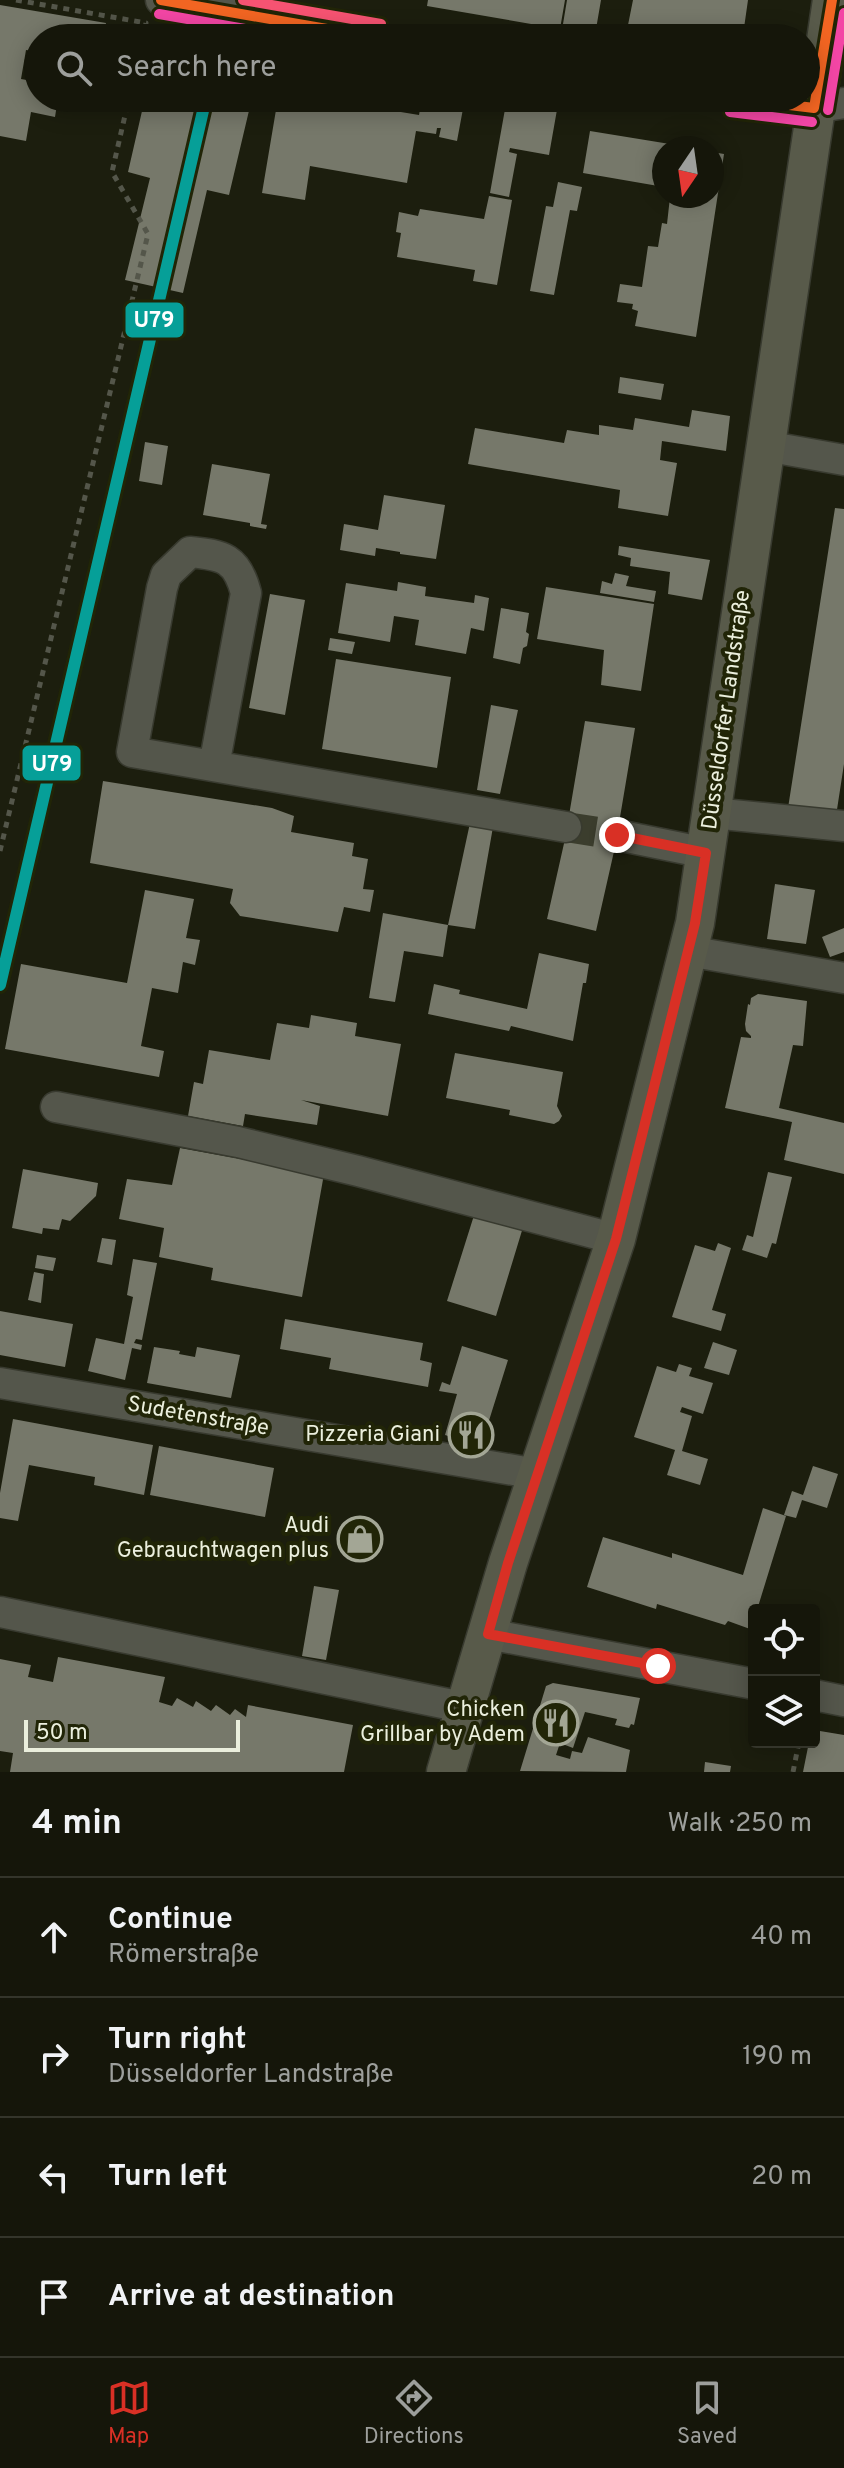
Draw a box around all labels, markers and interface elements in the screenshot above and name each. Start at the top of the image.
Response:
search box [24,24,820,112]
icon: search [52,46,96,90]
text: Search here [116,50,276,87]
north arrow [652,136,724,208]
line badge: U79 [124,301,185,339]
text: U79 [134,308,175,335]
street label: Düsseldorfer Landstraße [697,588,757,832]
line badge: U79 [21,744,82,782]
text: U79 [32,752,73,779]
route end [599,817,635,853]
street label: Sudetenstraße [125,1391,271,1443]
restaurant icon: Pizzeria Giani [447,1411,495,1459]
place label: Pizzeria Giani [305,1422,440,1449]
place label: Audi Gebrauchtwagen plus [117,1513,329,1565]
shop icon: Audi Gebrauchtwagen plus [336,1515,384,1563]
map controls [748,1604,820,1748]
button: locate [748,1604,820,1676]
route start [640,1648,676,1684]
button: layers [748,1676,820,1748]
place label: Chicken Grillbar by Adem [360,1697,525,1749]
restaurant icon: Chicken Grillbar by Adem [532,1699,580,1747]
scale bar [24,1716,240,1752]
text: 50 m [36,1720,88,1747]
text: 4 min [32,1803,122,1846]
text: Walk · 250 m [667,1808,812,1841]
text: Continue [108,1902,233,1939]
icon: ahead [32,1915,76,1959]
text: 40 m [751,1921,812,1954]
text: Römerstraße [108,1939,259,1972]
text: Turn right [108,2022,246,2059]
icon: right [32,2035,76,2079]
text: 190 m [742,2041,812,2074]
text: Düsseldorfer Landstraße [108,2059,394,2092]
icon: left [32,2155,76,2199]
text: Turn left [108,2159,228,2196]
text: 20 m [751,2161,812,2194]
icon: arrive [32,2275,76,2319]
text: Arrive at destination [108,2279,394,2316]
tab: Map [107,2376,151,2451]
tab: Directions [364,2376,464,2451]
tab: Saved [677,2376,737,2451]

